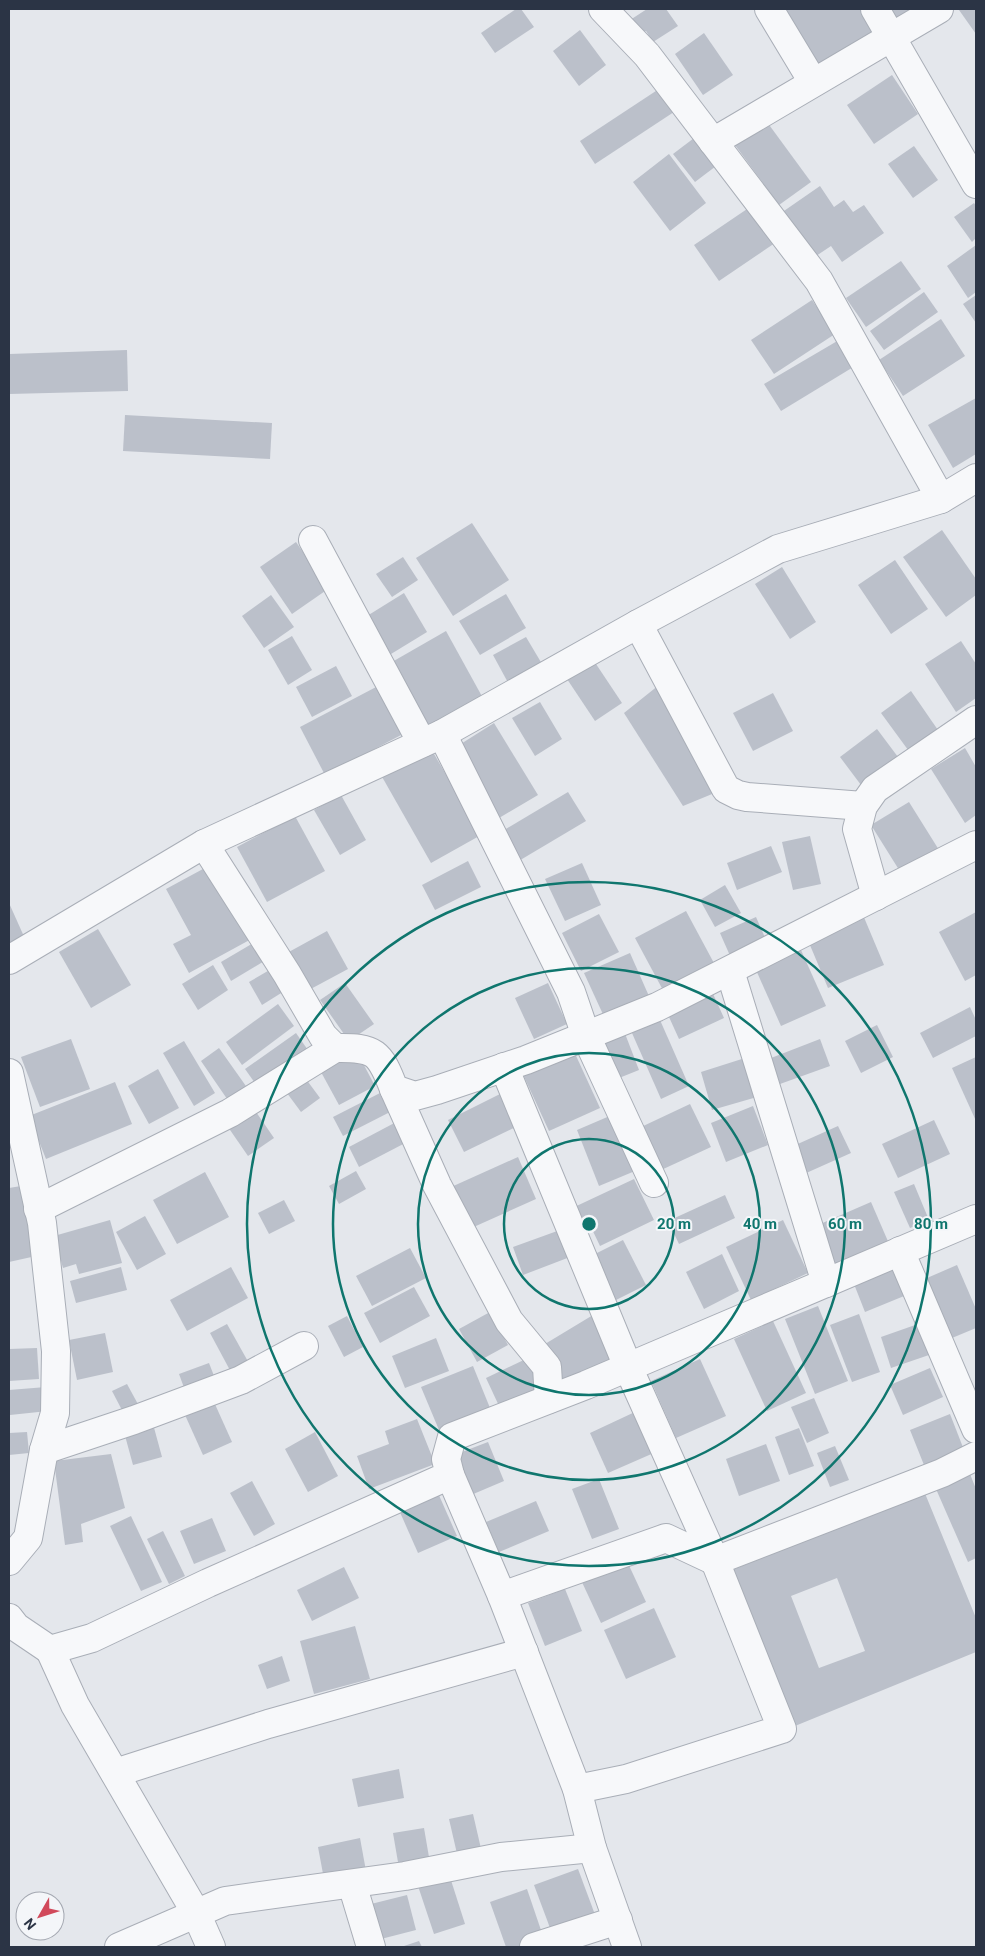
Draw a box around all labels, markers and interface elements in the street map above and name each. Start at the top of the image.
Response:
centre of rings [580,1215,598,1233]
text: 20 m [657,1215,691,1233]
text: 40 m [743,1215,777,1233]
text: 60 m [828,1215,862,1233]
text: 80 m [914,1215,948,1233]
north arrow [15,1891,65,1941]
text: N [21,1915,39,1933]

